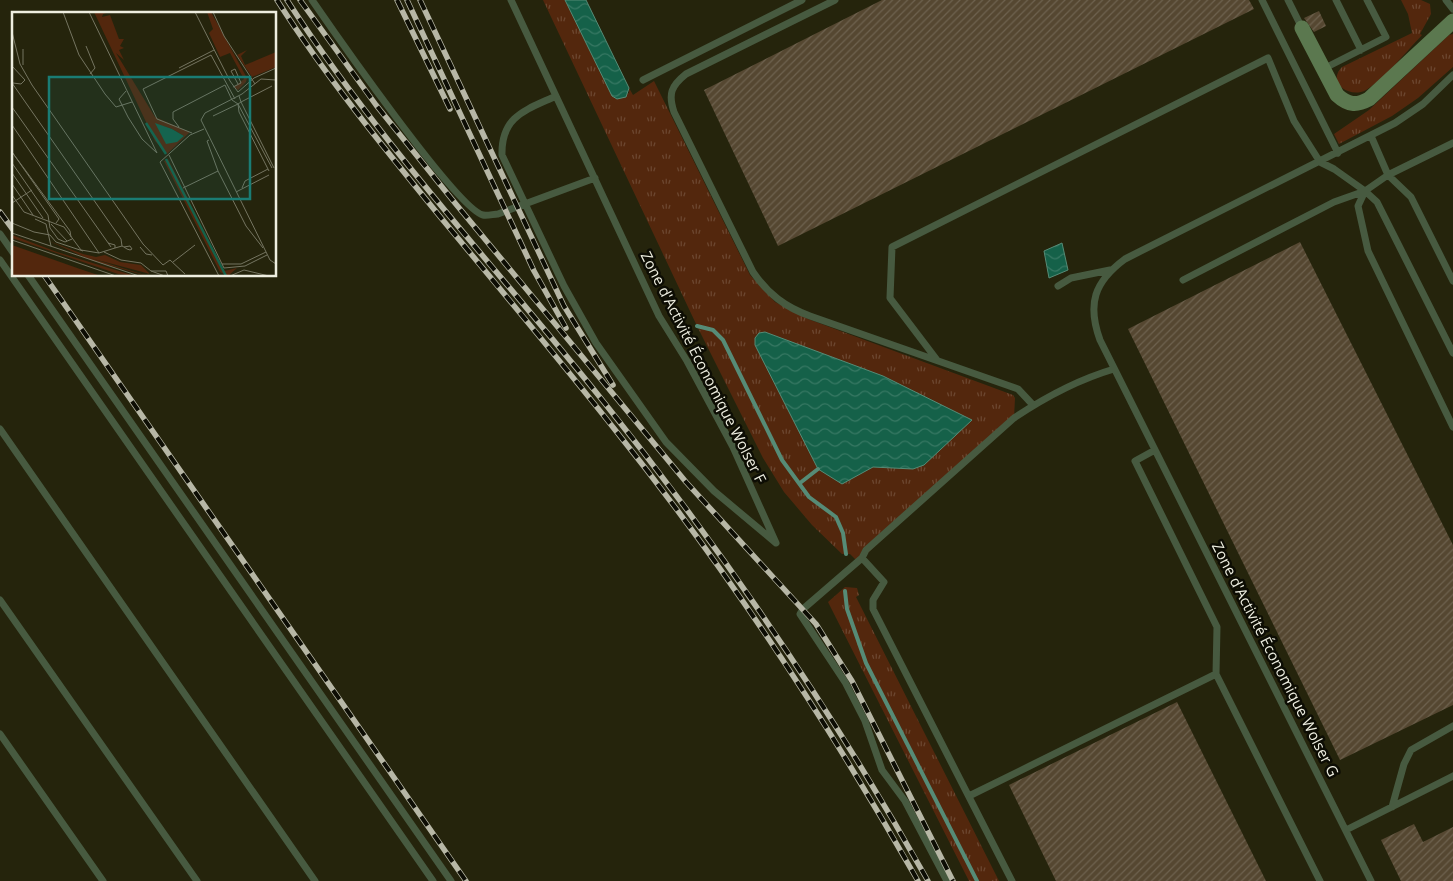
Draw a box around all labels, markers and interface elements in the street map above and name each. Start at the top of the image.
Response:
inset map [12,12,276,276]
street label: Zone d'Activité Économique Wolser F [637,248,771,486]
street label: Zone d'Activité Économique Wolser G [1208,538,1344,780]

